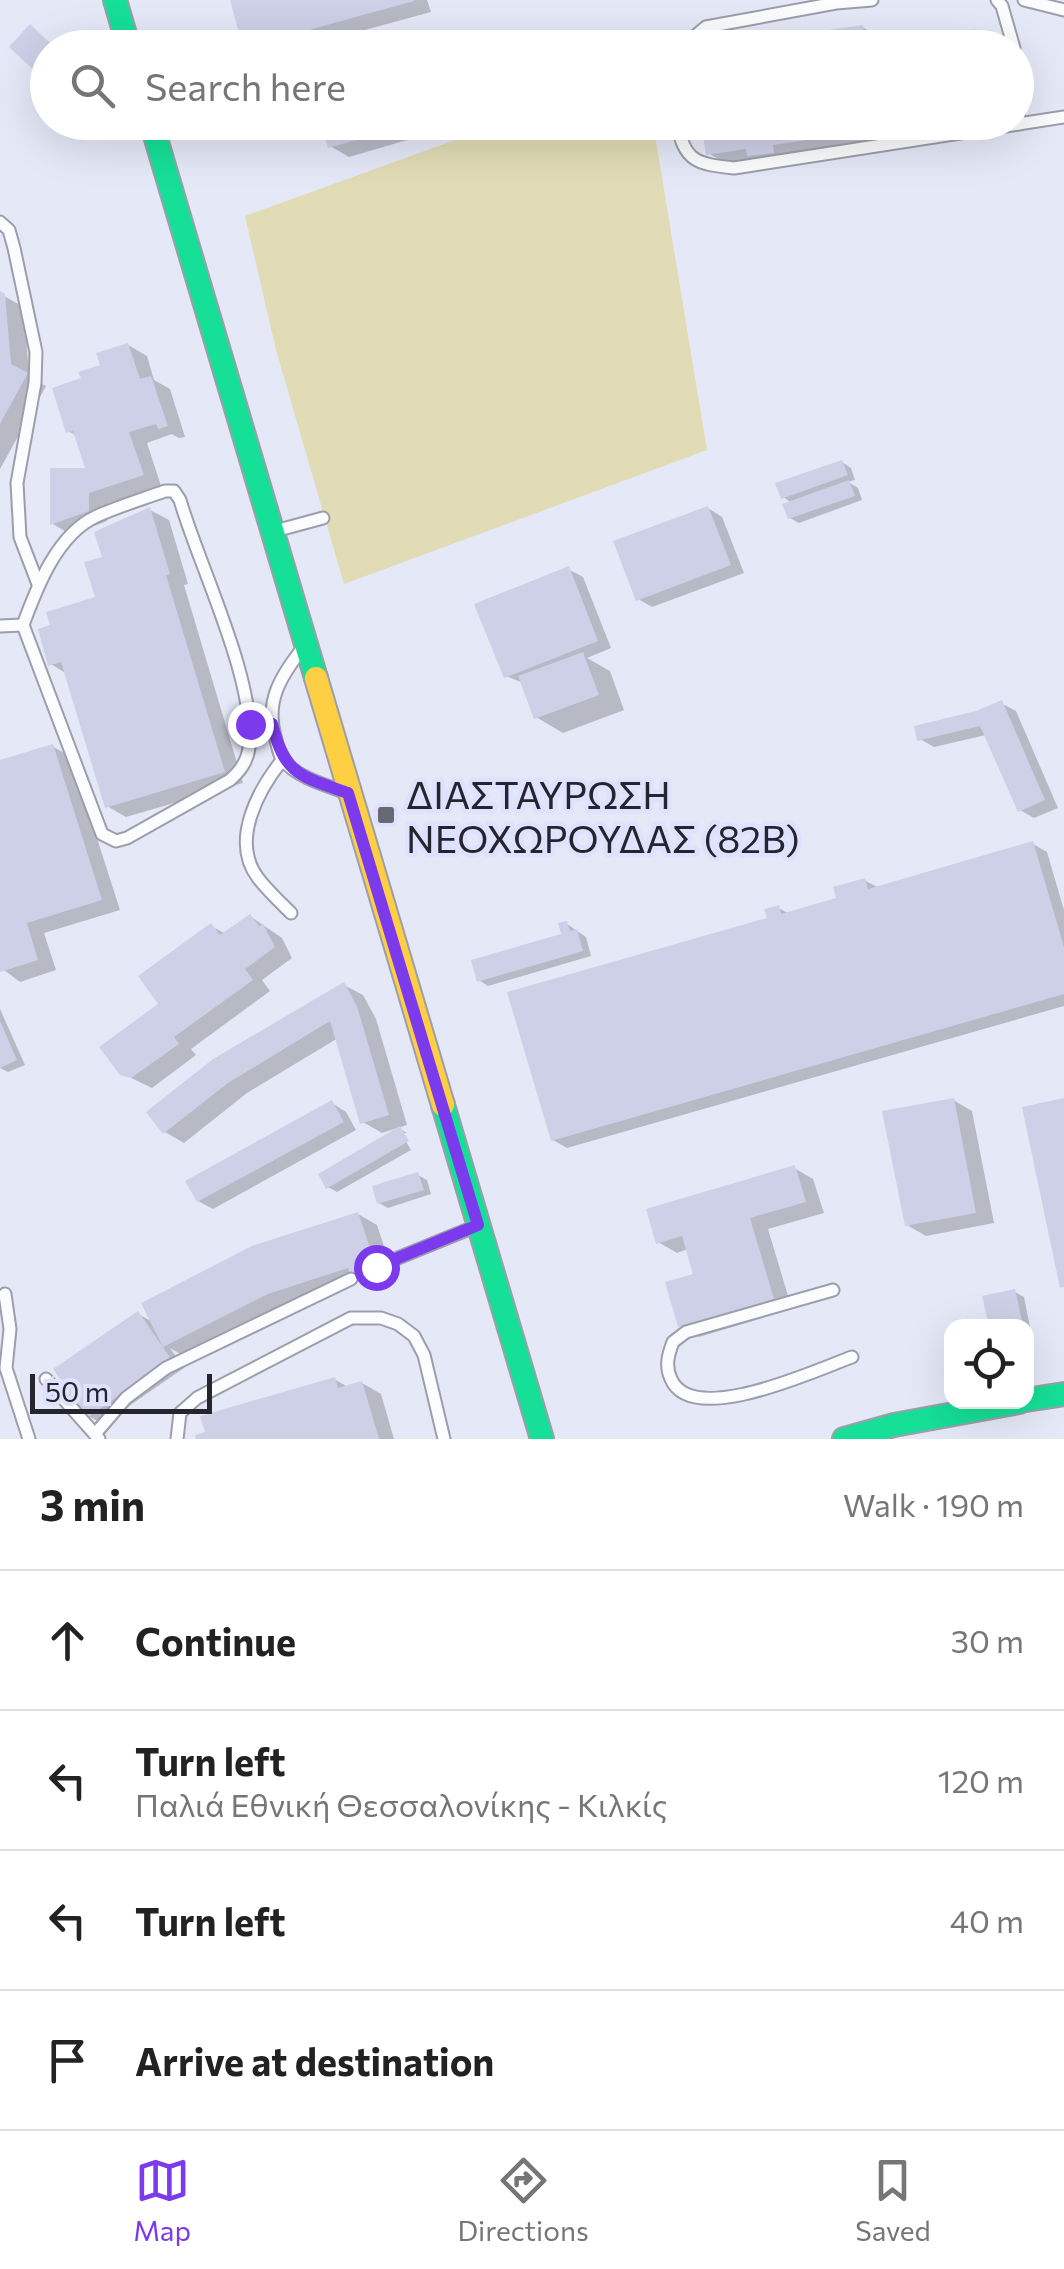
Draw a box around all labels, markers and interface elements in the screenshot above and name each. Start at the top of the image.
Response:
search box [30,30,1034,140]
icon: search [65,58,120,113]
text: Search here [145,62,346,109]
route end [228,702,274,748]
place label: ΔΙΑΣΤΑΥΡΩΣΗ ΝΕΟΧΩΡΟΥΔΑΣ (82Β) [406,770,800,861]
marker: ΔΙΑΣΤΑΥΡΩΣΗ ΝΕΟΧΩΡΟΥΔΑΣ (82Β) [375,804,397,826]
route start [354,1245,400,1291]
map controls [944,1319,1034,1409]
button: locate [944,1319,1034,1409]
scale bar [30,1369,212,1414]
text: 50 m [45,1374,109,1408]
text: 3 min [40,1478,145,1530]
text: Walk · 190 m [843,1484,1024,1524]
icon: ahead [40,1613,95,1668]
text: Continue [135,1617,296,1664]
text: 30 m [951,1620,1024,1660]
text: Turn left [135,1737,286,1784]
icon: left [40,1753,95,1808]
text: 120 m [938,1760,1024,1800]
text: Παλιά Εθνική Θεσσαλονίκης - Κιλκίς [135,1784,668,1824]
icon: left [40,1893,95,1948]
text: Turn left [135,1897,286,1944]
text: 40 m [950,1900,1024,1940]
icon: arrive [40,2033,95,2088]
text: Arrive at destination [135,2037,494,2084]
tab: Map [133,2153,191,2247]
tab: Directions [457,2153,589,2247]
tab: Saved [855,2153,931,2247]

